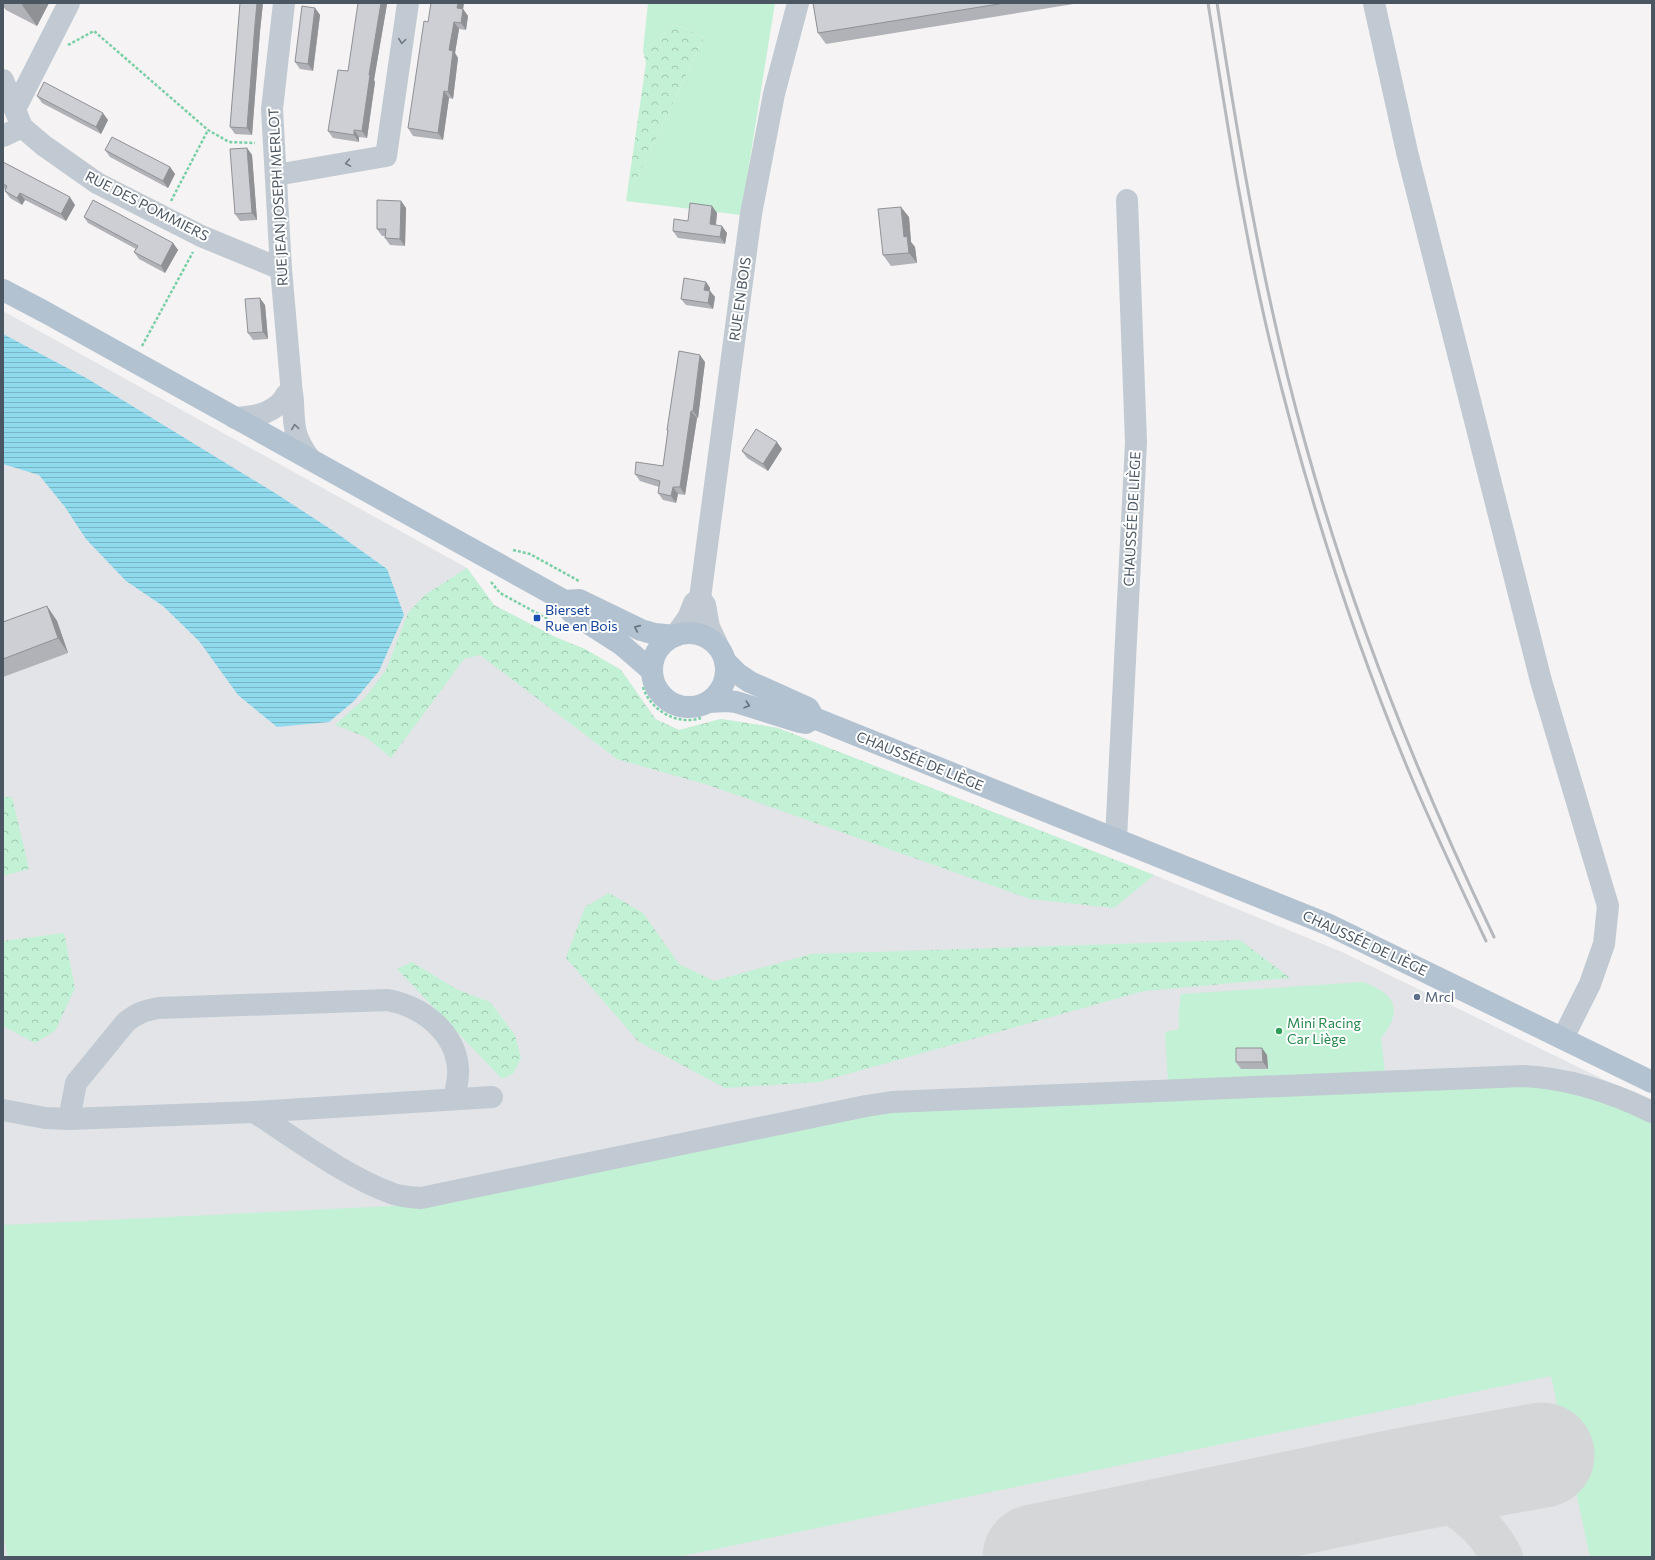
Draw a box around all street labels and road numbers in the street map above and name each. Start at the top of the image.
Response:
street label: RUE JEAN JOSEPH MERLOT [264,107,291,287]
street label: RUE DES POMMIERS [83,167,212,244]
street label: RUE EN BOIS [725,256,754,342]
street label: CHAUSSÉE DE LIÈGE [1119,451,1144,587]
street label: CHAUSSÉE DE LIÈGE [854,727,986,794]
street label: CHAUSSÉE DE LIÈGE [1300,906,1430,979]

